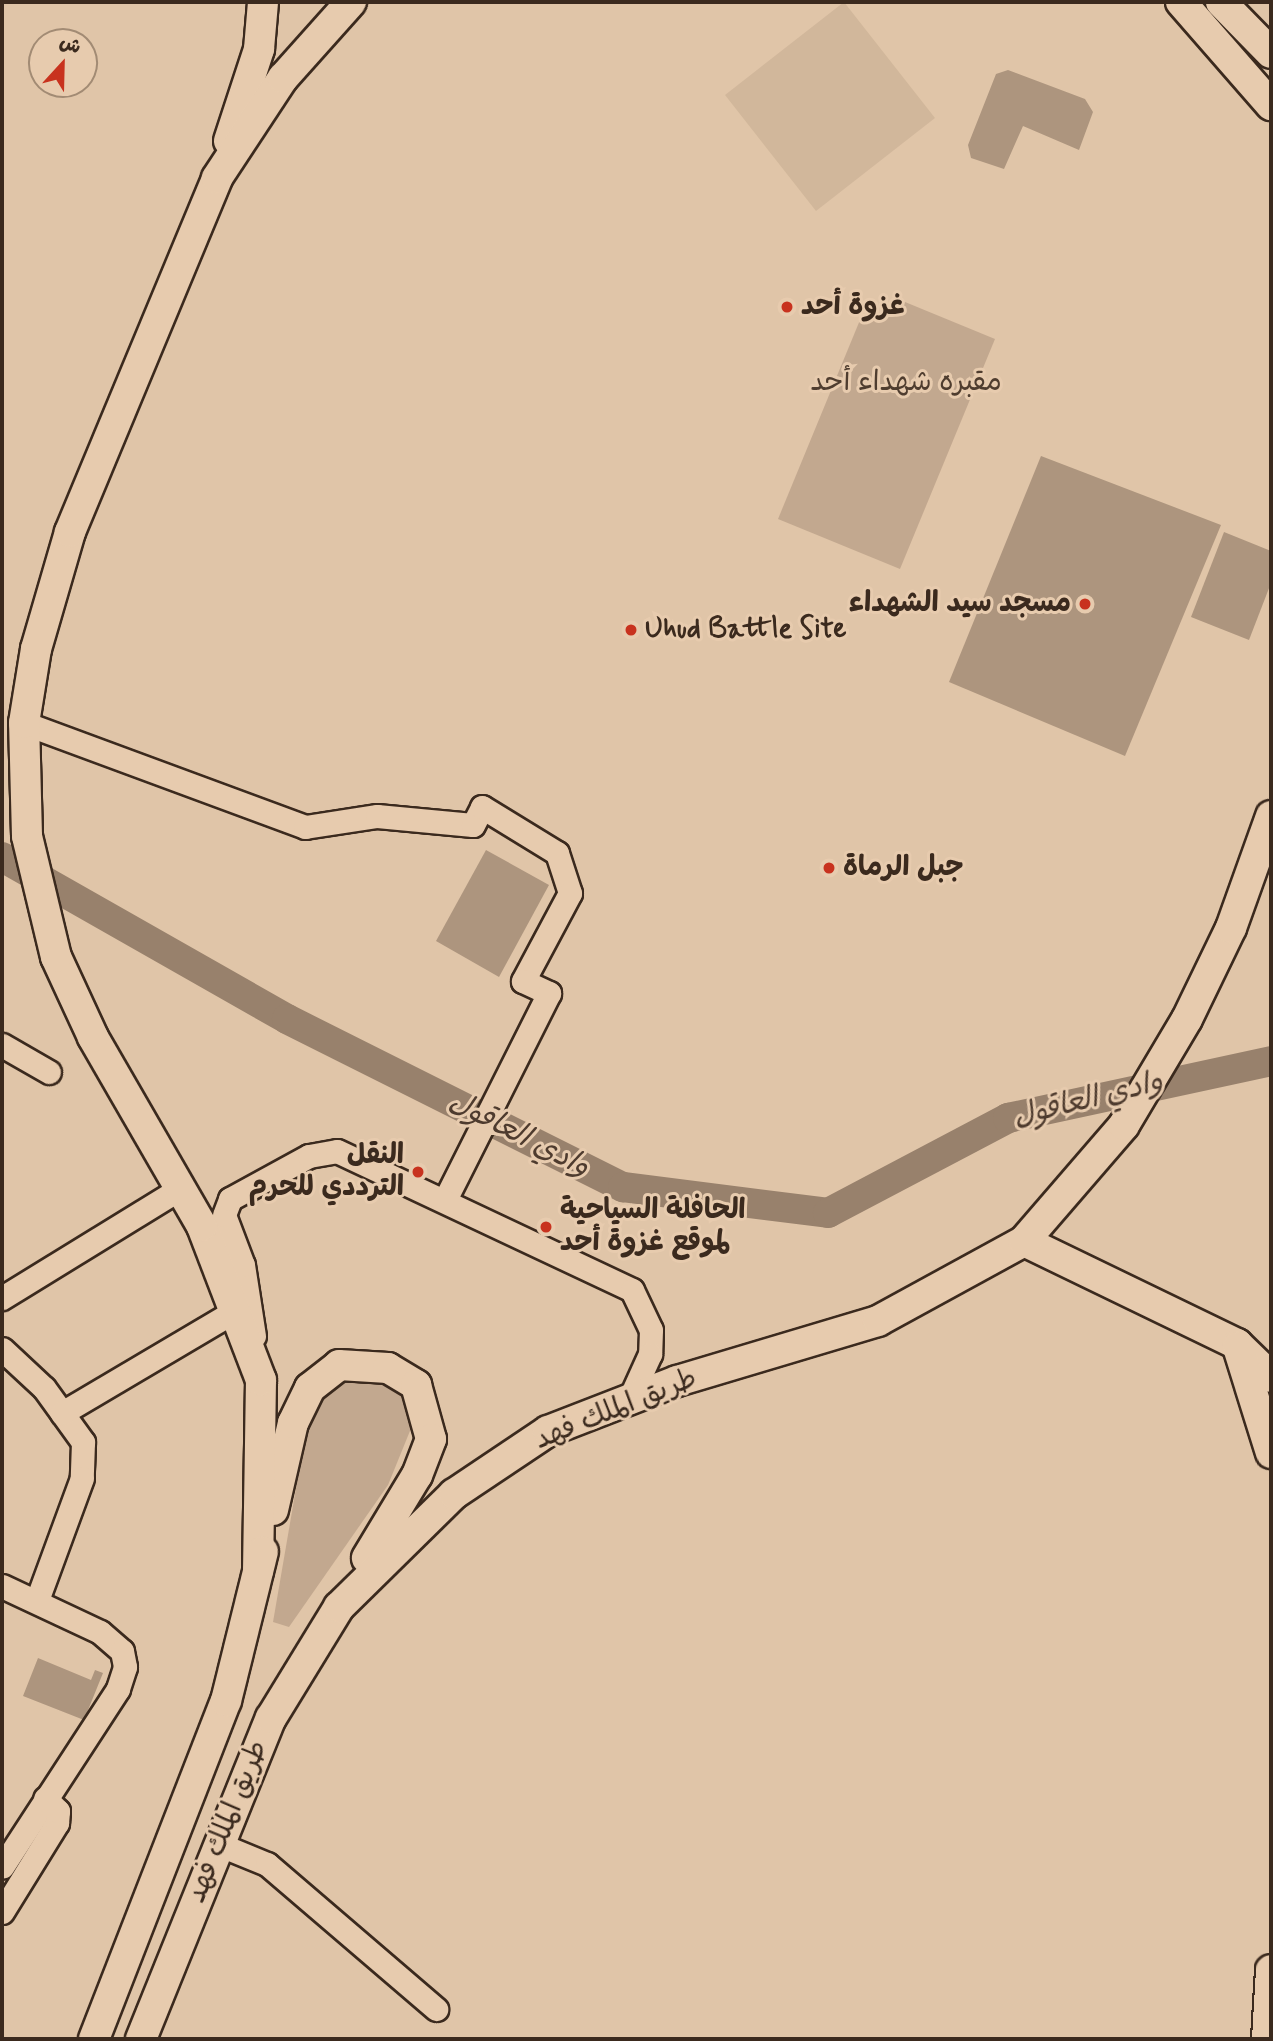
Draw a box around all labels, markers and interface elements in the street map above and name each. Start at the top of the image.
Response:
north arrow [28,28,98,98]
text: ش [56,29,85,60]
place label: غزوة أحد [801,290,904,324]
marker: غزوة أحد [779,299,795,315]
park label: مقبره شهداء أحد [810,366,1002,400]
place label: مسجد سيد الشهداء [849,587,1071,621]
marker: مسجد سيد الشهداء [1077,596,1093,612]
place label: Uhud Battle Site [645,613,841,647]
marker: Uhud Battle Site [623,622,639,638]
place label: جبل الرماة [843,851,964,885]
marker: جبل الرماة [821,860,837,876]
water label: وادي العاقول [1010,1064,1166,1136]
water label: وادي العاقول [443,1084,595,1186]
place label: النقل الترددي للحرم [249,1139,404,1205]
marker: النقل الترددي للحرم [410,1164,426,1180]
place label: الحافلة السياحية لموقع غزوة أحد [560,1194,746,1260]
marker: الحافلة السياحية لموقع غزوة أحد [538,1219,554,1235]
street label: طريق الملك فهد [530,1362,702,1458]
street label: طريق الملك فهد [180,1736,276,1908]

